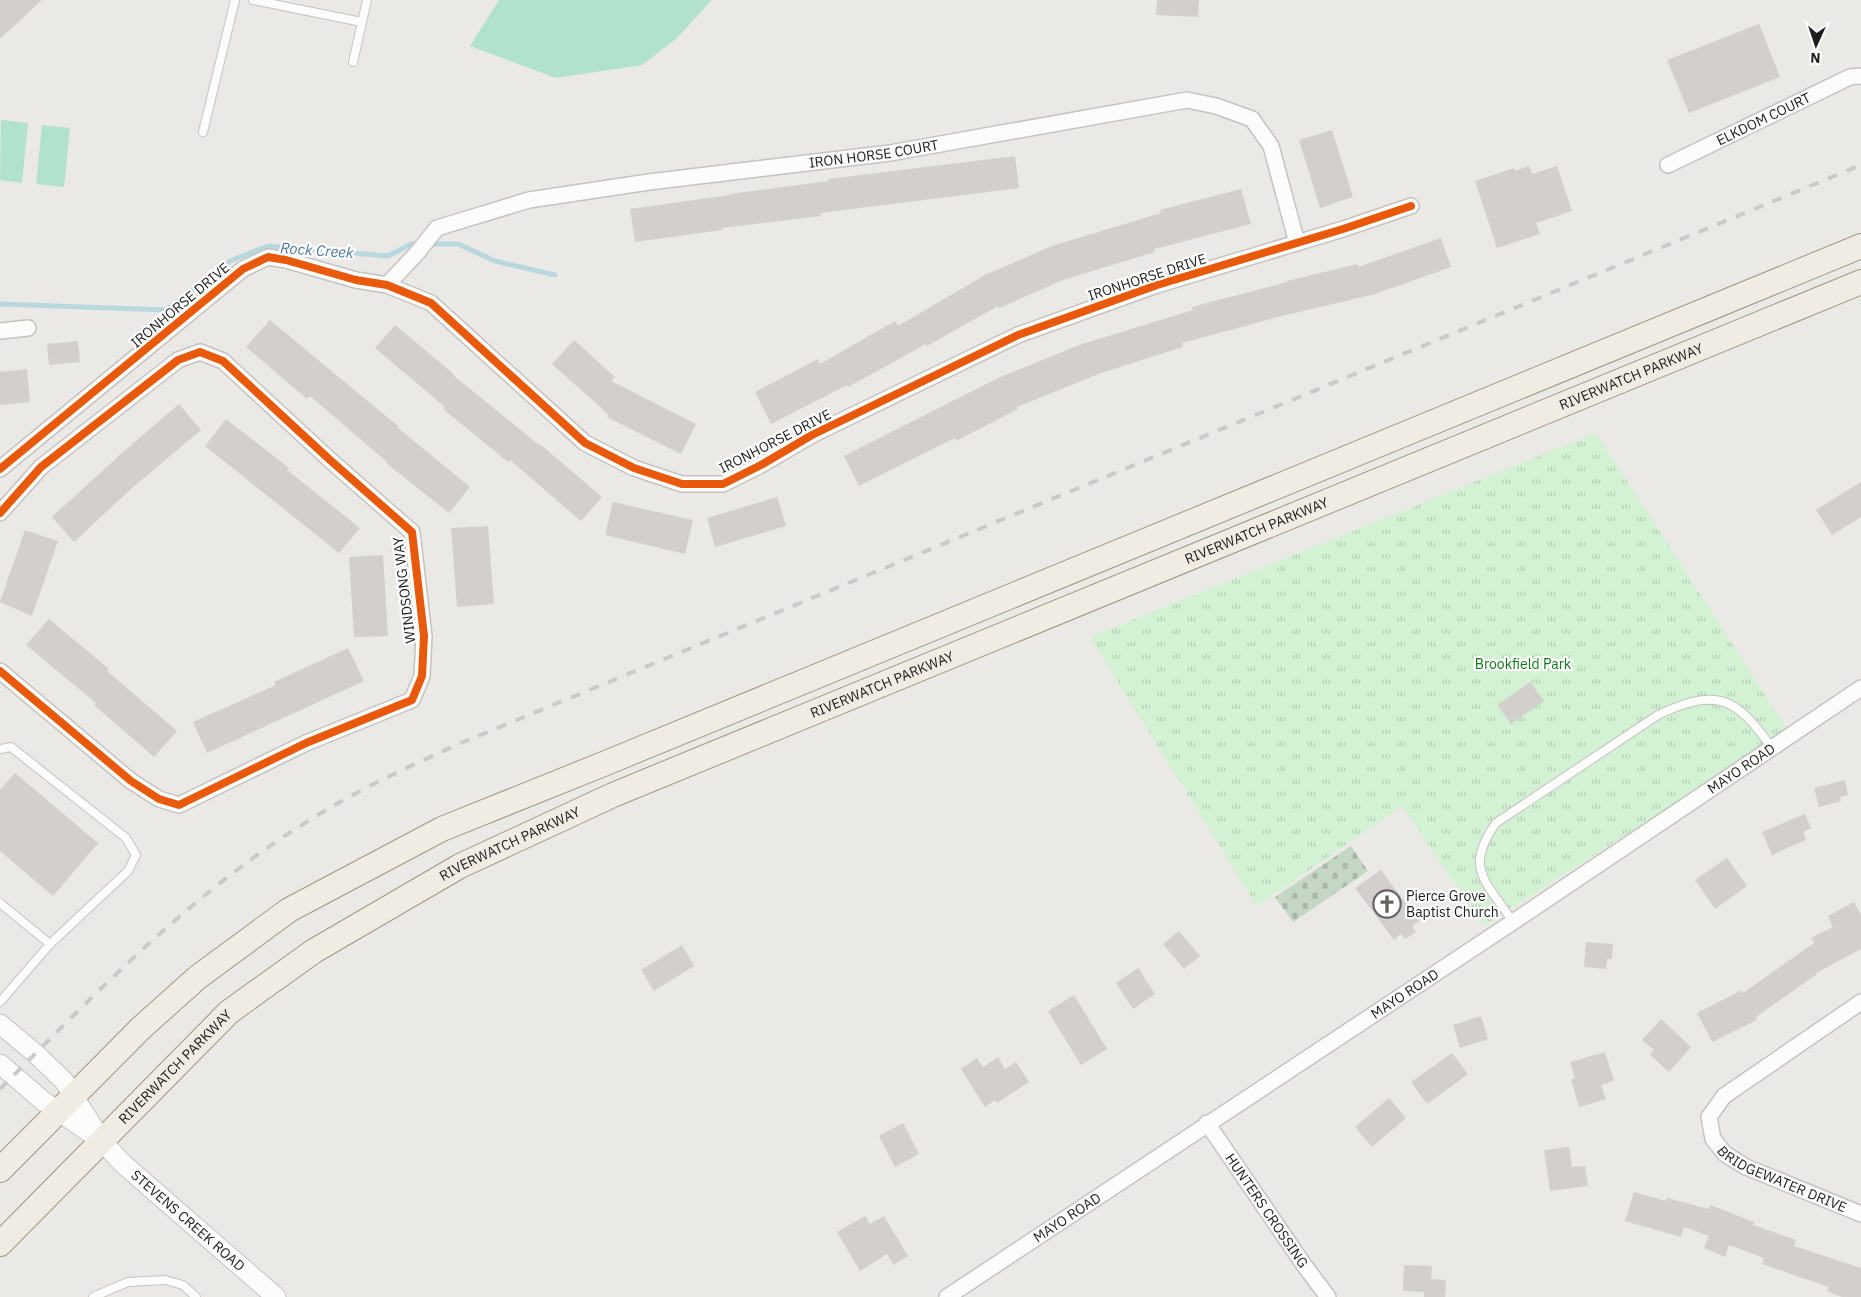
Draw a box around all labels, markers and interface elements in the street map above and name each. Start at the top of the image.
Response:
north arrow [1791,20,1841,70]
text: N [1810,49,1821,67]
street label: ELKDOM COURT [1713,88,1814,149]
street label: IRON HORSE COURT [808,136,940,172]
water label: Rock Creek [280,238,354,262]
street label: IRONHORSE DRIVE [1086,249,1208,305]
street label: IRONHORSE DRIVE [127,258,233,352]
street label: RIVERWATCH PARKWAY [1557,339,1706,414]
street label: IRONHORSE DRIVE [716,405,834,477]
street label: RIVERWATCH PARKWAY [1182,493,1332,568]
street label: WINDSONG WAY [388,535,419,644]
street label: RIVERWATCH PARKWAY [807,647,957,722]
park label: Brookfield Park [1475,655,1572,673]
street label: MAYO ROAD [1704,739,1778,798]
street label: RIVERWATCH PARKWAY [436,802,584,885]
place label: Pierce Grove Baptist Church [1406,887,1499,921]
church icon: Pierce Grove Baptist Church [1372,889,1402,919]
street label: MAYO ROAD [1367,965,1442,1023]
street label: RIVERWATCH PARKWAY [114,1005,236,1128]
street label: BRIDGEWATER DRIVE [1713,1142,1849,1216]
street label: HUNTERS CROSSING [1221,1150,1312,1271]
street label: STEVENS CREEK ROAD [127,1166,249,1275]
street label: MAYO ROAD [1030,1189,1104,1246]

